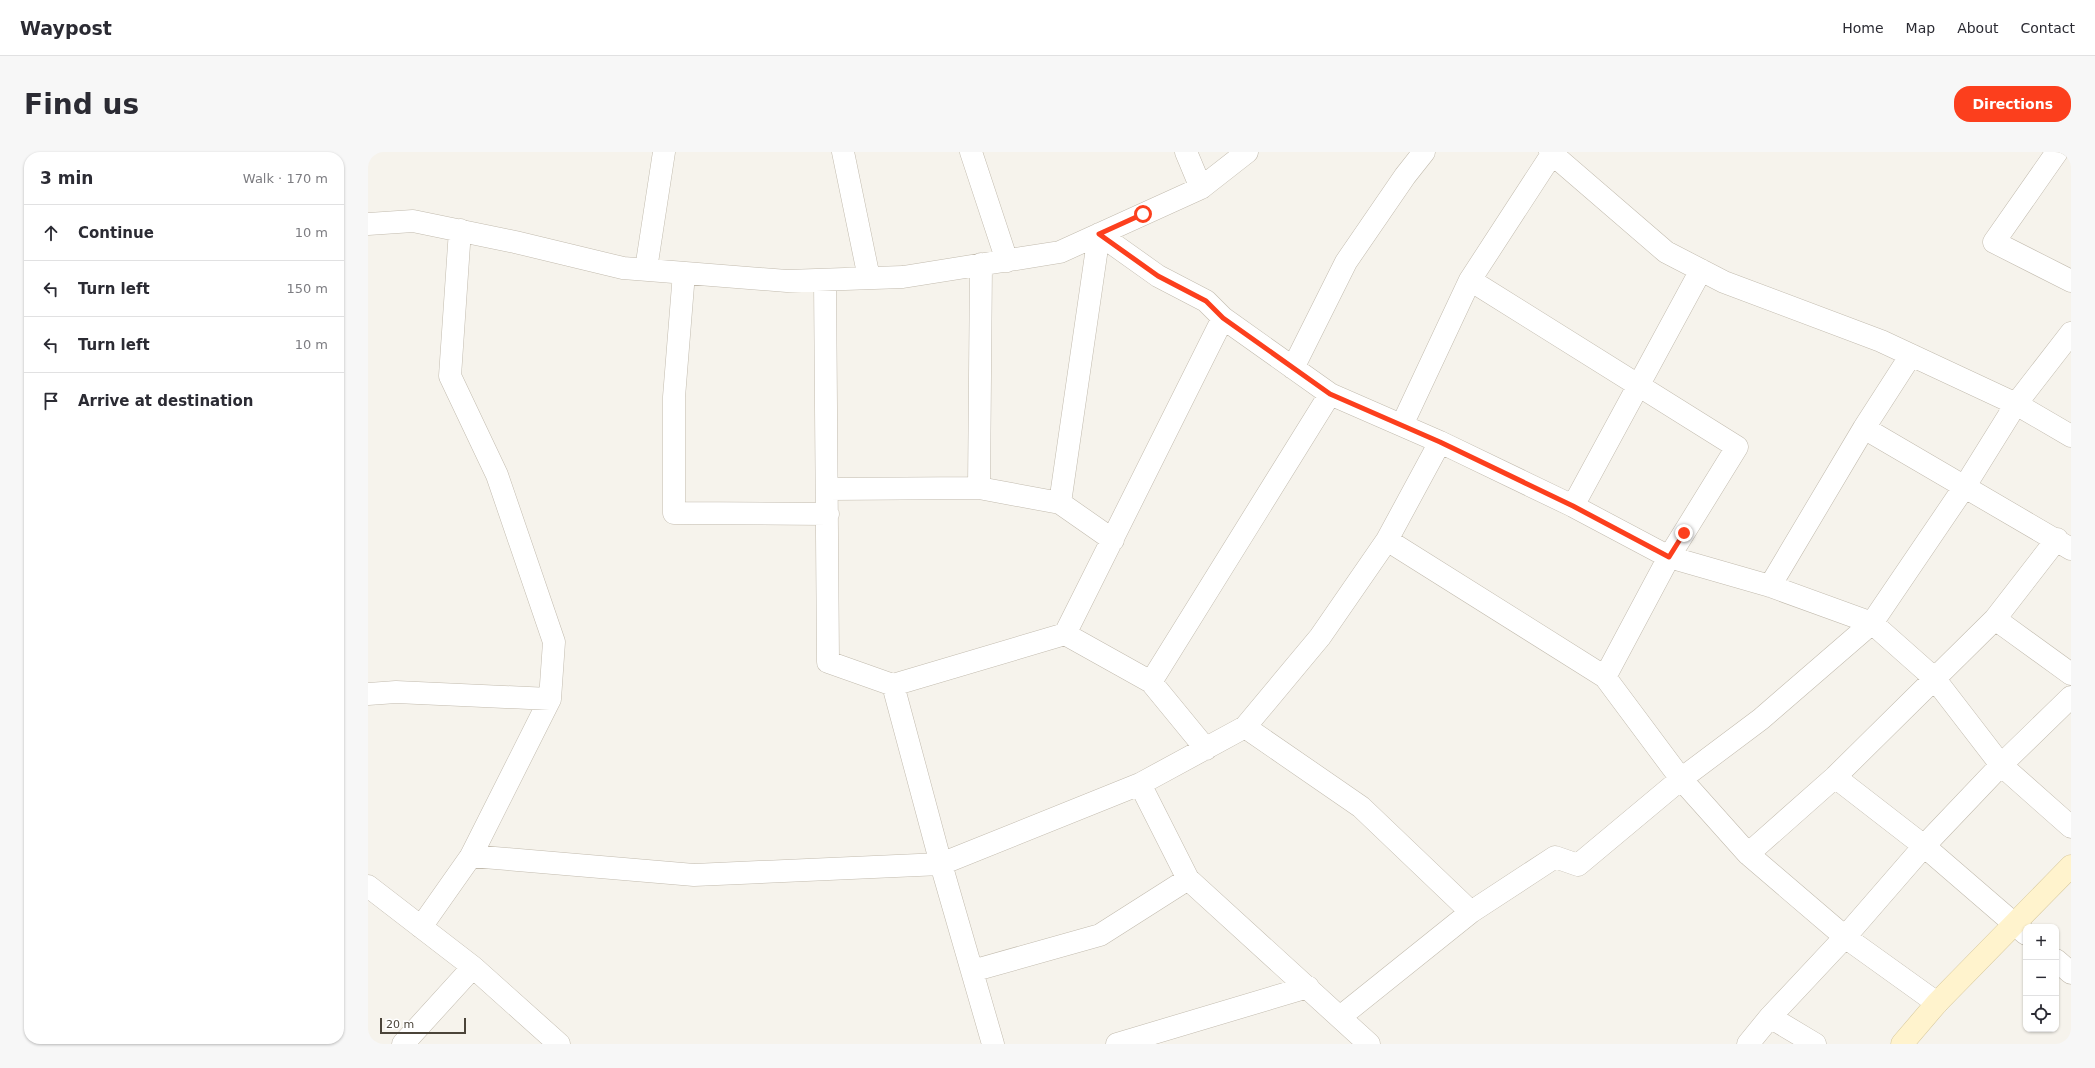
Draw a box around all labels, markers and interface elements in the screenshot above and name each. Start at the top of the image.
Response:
text: Waypost [20,17,112,39]
text: Home [1842,20,1884,36]
text: Map [1906,20,1935,36]
text: About [1957,20,1999,36]
text: Contact [2021,20,2075,36]
button: Directions [1954,86,2071,122]
text: Find us [24,88,139,121]
text: 3 min [40,168,93,188]
text: Walk · 170 m [243,171,328,186]
route start [1134,205,1152,223]
icon: ahead [40,222,62,244]
text: Continue [78,224,154,242]
text: 10 m [295,225,328,240]
icon: left [40,278,62,300]
text: Turn left [78,280,150,298]
text: 150 m [286,281,328,296]
icon: left [40,334,62,356]
text: Turn left [78,336,150,354]
text: 10 m [295,337,328,352]
icon: arrive [40,390,62,412]
text: Arrive at destination [78,392,253,410]
route end [1675,524,1693,542]
map controls [2023,924,2059,1032]
button: + [2023,924,2059,960]
button: − [2023,960,2059,996]
button: locate [2023,996,2059,1032]
scale bar [380,1016,466,1035]
text: 20 m [386,1018,414,1031]

